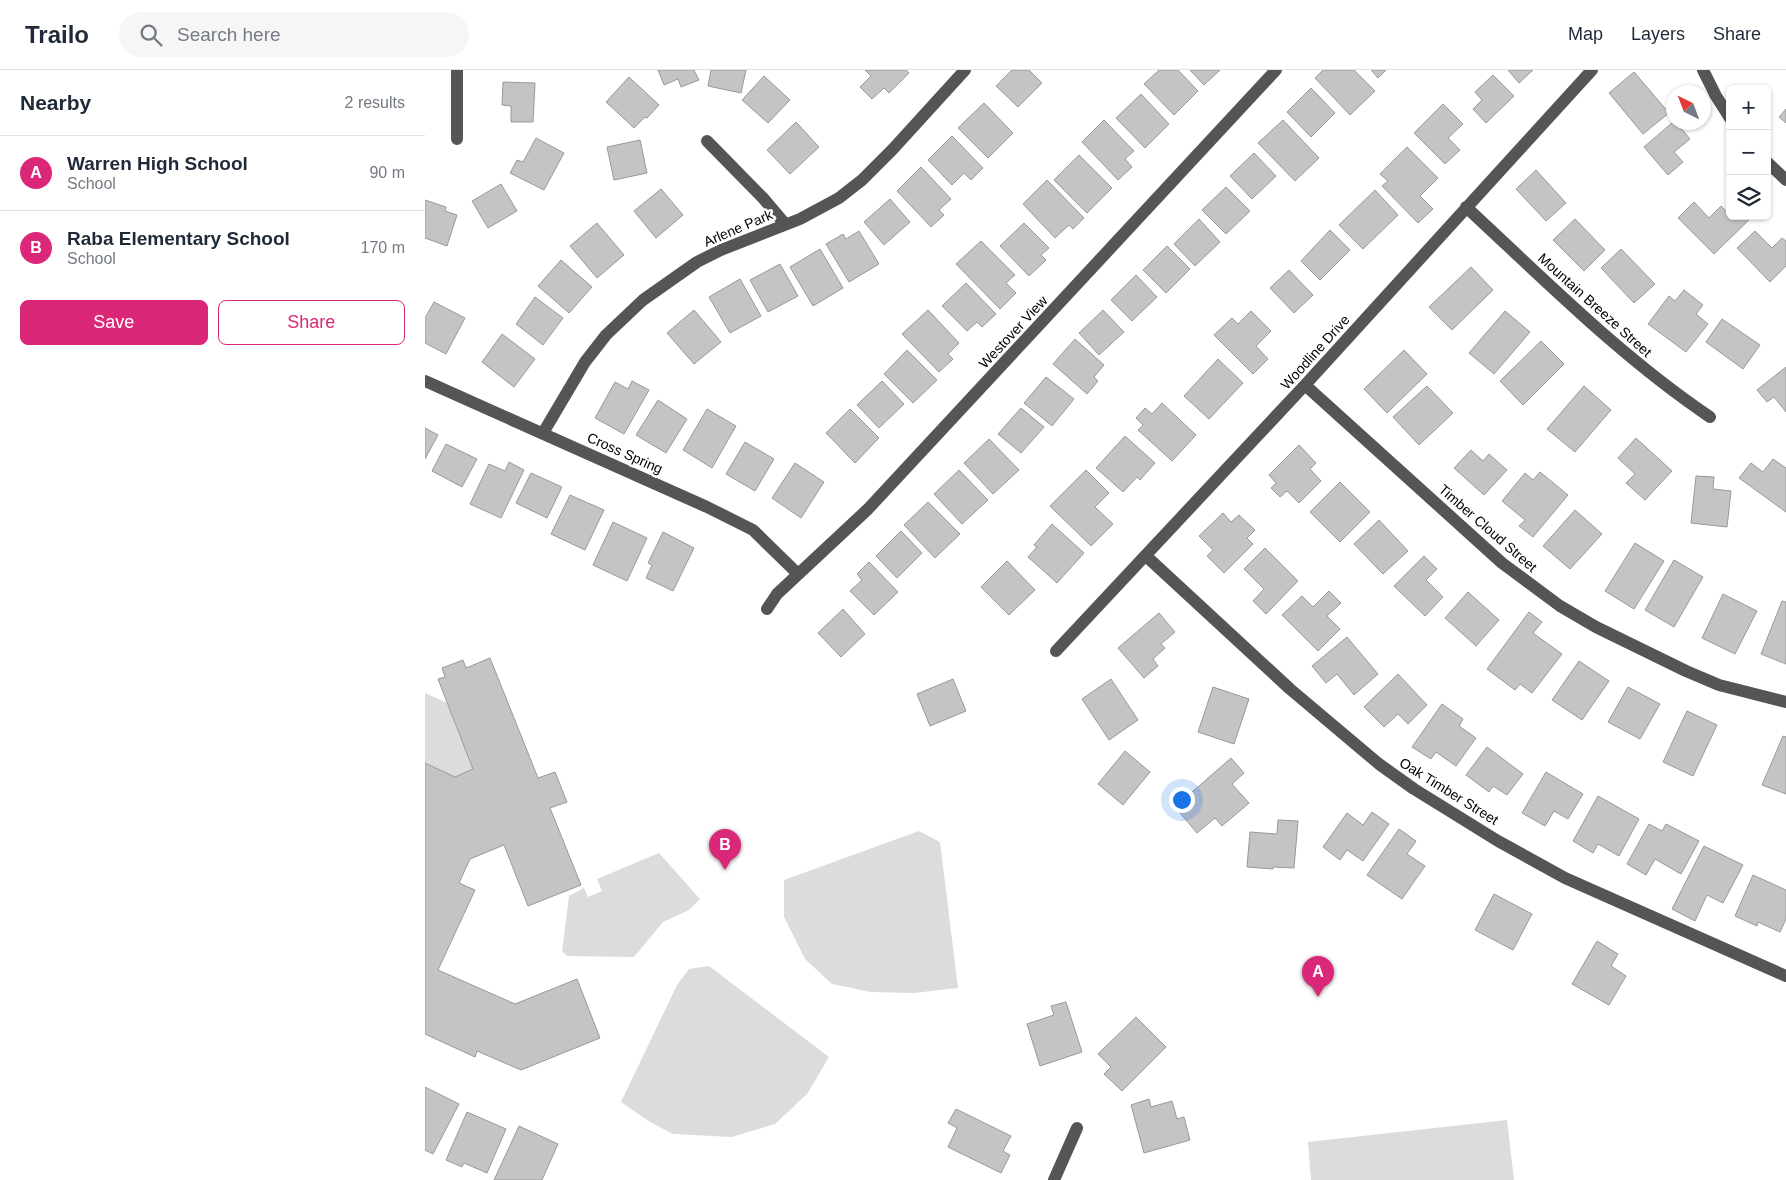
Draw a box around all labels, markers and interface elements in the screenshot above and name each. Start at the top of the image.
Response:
search box [119,12,469,57]
text: Trailo [25,21,89,48]
icon: search [137,21,165,49]
text: Search here [177,24,281,45]
text: Map [1568,24,1603,44]
text: Layers [1631,24,1685,44]
text: Share [1713,24,1761,44]
north arrow [1666,85,1711,130]
map controls [1726,85,1771,220]
button: + [1726,85,1771,130]
text: Nearby [20,91,91,114]
text: 2 results [345,94,405,111]
button: − [1726,130,1771,175]
text: Warren High School [67,153,248,174]
text: A [30,164,42,181]
text: 90 m [369,164,405,181]
text: School [67,175,116,192]
button: layers [1726,175,1771,220]
street label: Arlene Park [701,206,776,250]
text: Raba Elementary School [67,228,290,249]
text: B [30,239,42,256]
text: 170 m [361,239,405,256]
text: School [67,250,116,267]
street label: Mountain Breeze Street [1535,250,1655,360]
street label: Westover View [975,292,1051,371]
button: Save [20,300,208,345]
button: Share [218,300,405,345]
street label: Woodline Drive [1277,311,1353,393]
street label: Cross Spring [585,429,665,477]
street label: Timber Cloud Street [1436,481,1540,575]
street label: Oak Timber Street [1397,754,1501,828]
your location [1169,787,1195,813]
pin: B [709,829,741,870]
pin: A [1302,956,1334,997]

